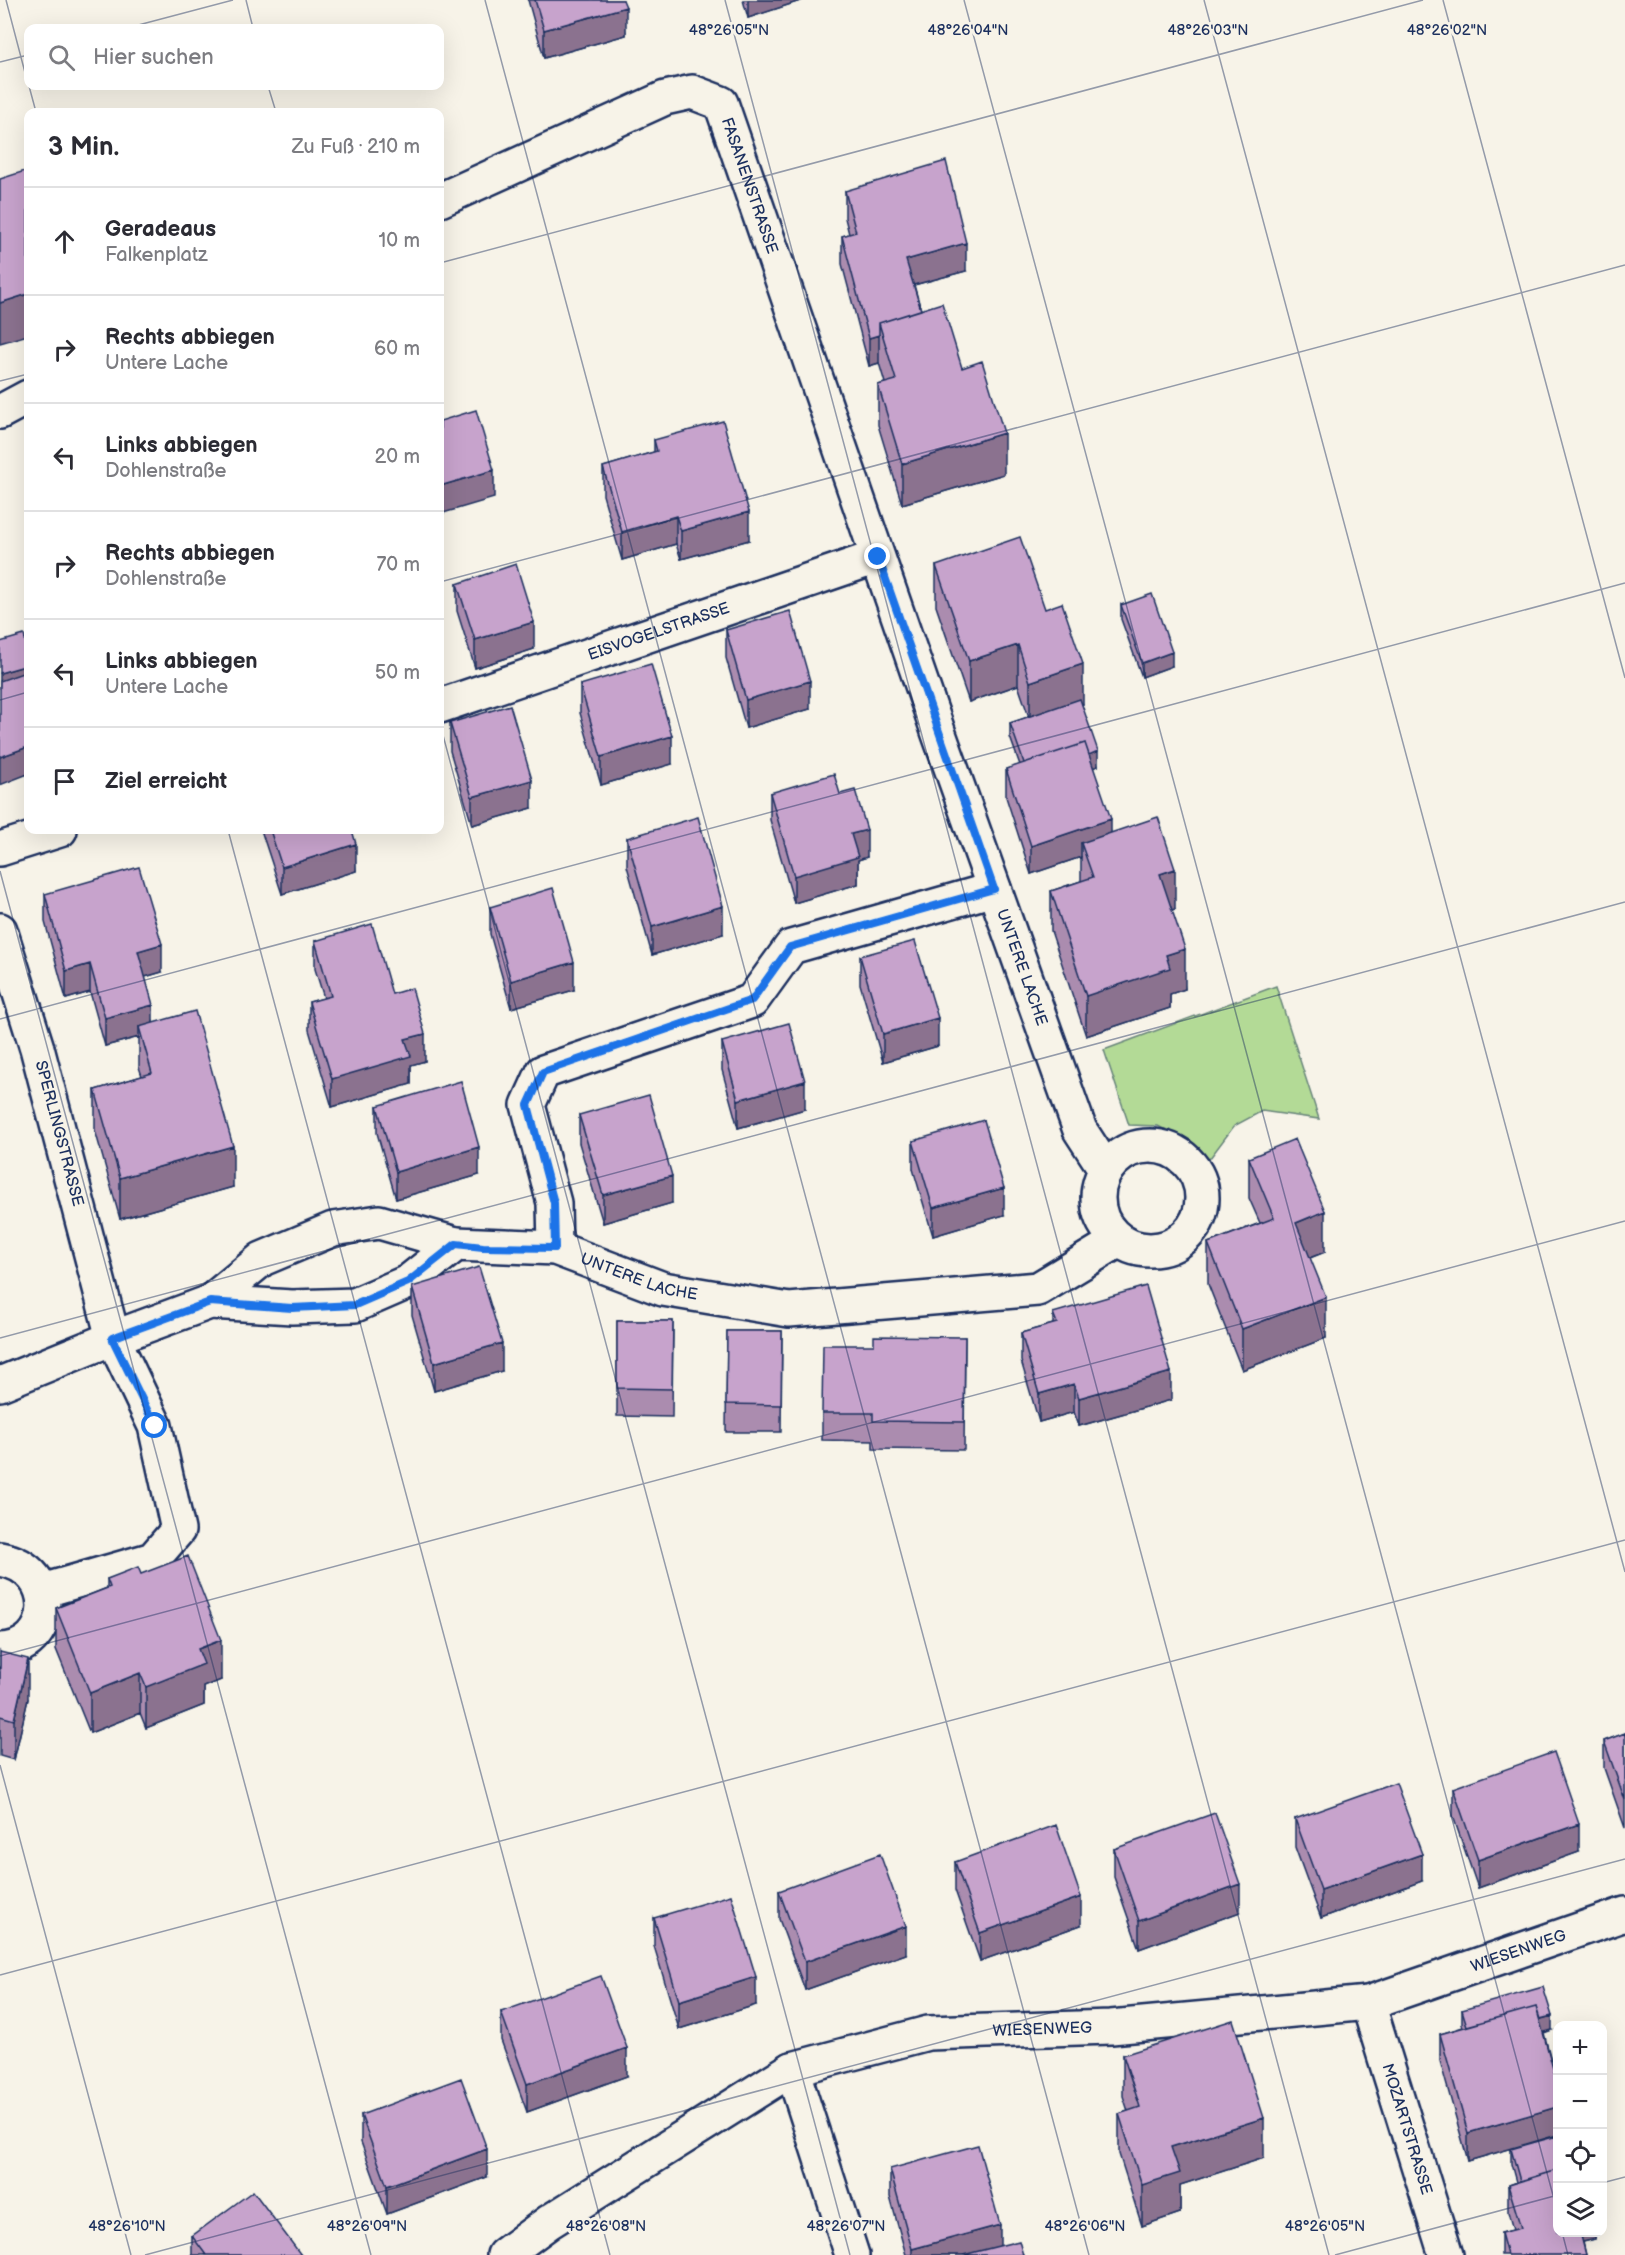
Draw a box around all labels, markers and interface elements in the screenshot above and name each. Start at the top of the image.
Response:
text: 48°26'05"N [689,21,769,40]
text: 48°26'04"N [927,21,1009,40]
text: 48°26'03"N [1167,21,1249,40]
text: 48°26'02"N [1407,21,1487,40]
search box [24,24,444,90]
icon: search [45,41,78,74]
text: Hier suchen [93,44,214,71]
street label: FASANENSTRASSE [717,115,782,256]
text: 3 Min. [48,132,119,163]
text: Zu Fuß · 210 m [292,135,420,159]
text: Geradeaus [105,216,216,243]
icon: ahead [48,225,81,258]
text: 10 m [379,229,420,253]
text: Falkenplatz [105,243,208,267]
text: Rechts abbiegen [105,324,275,351]
icon: right [48,333,81,366]
text: 60 m [374,337,420,361]
text: Untere Lache [105,351,228,375]
text: Links abbiegen [105,432,258,459]
icon: left [48,441,81,474]
text: 20 m [375,445,420,469]
text: Dohlenstraße [105,459,226,483]
text: Rechts abbiegen [105,540,275,567]
route end [864,543,890,569]
icon: right [48,549,81,582]
text: 70 m [376,553,420,577]
text: Dohlenstraße [105,567,226,591]
street label: EISVOGELSTRASSE [585,598,732,664]
text: Links abbiegen [105,648,258,675]
icon: left [48,657,81,690]
text: 50 m [375,661,420,685]
text: Untere Lache [105,675,228,699]
icon: arrive [48,765,81,798]
text: Ziel erreicht [105,768,227,795]
street label: UNTERE LACHE [993,907,1052,1028]
street label: SPERLINGSTRASSE [31,1058,88,1208]
street label: UNTERE LACHE [578,1249,699,1304]
route start [141,1412,167,1438]
street label: WIESENWEG [1468,1926,1568,1976]
street label: WIESENWEG [992,2018,1092,2040]
map controls [1553,2021,1607,2237]
button: + [1553,2021,1607,2075]
street label: MOZARTSTRASSE [1378,2061,1436,2197]
button: − [1553,2075,1607,2129]
button: locate [1553,2129,1607,2183]
button: layers [1553,2183,1607,2237]
text: 48°26'10"N [88,2217,166,2236]
text: 48°26'09"N [327,2217,407,2236]
text: 48°26'08"N [566,2217,646,2236]
text: 48°26'07"N [806,2217,886,2236]
text: 48°26'06"N [1044,2217,1126,2236]
text: 48°26'05"N [1285,2217,1365,2236]

